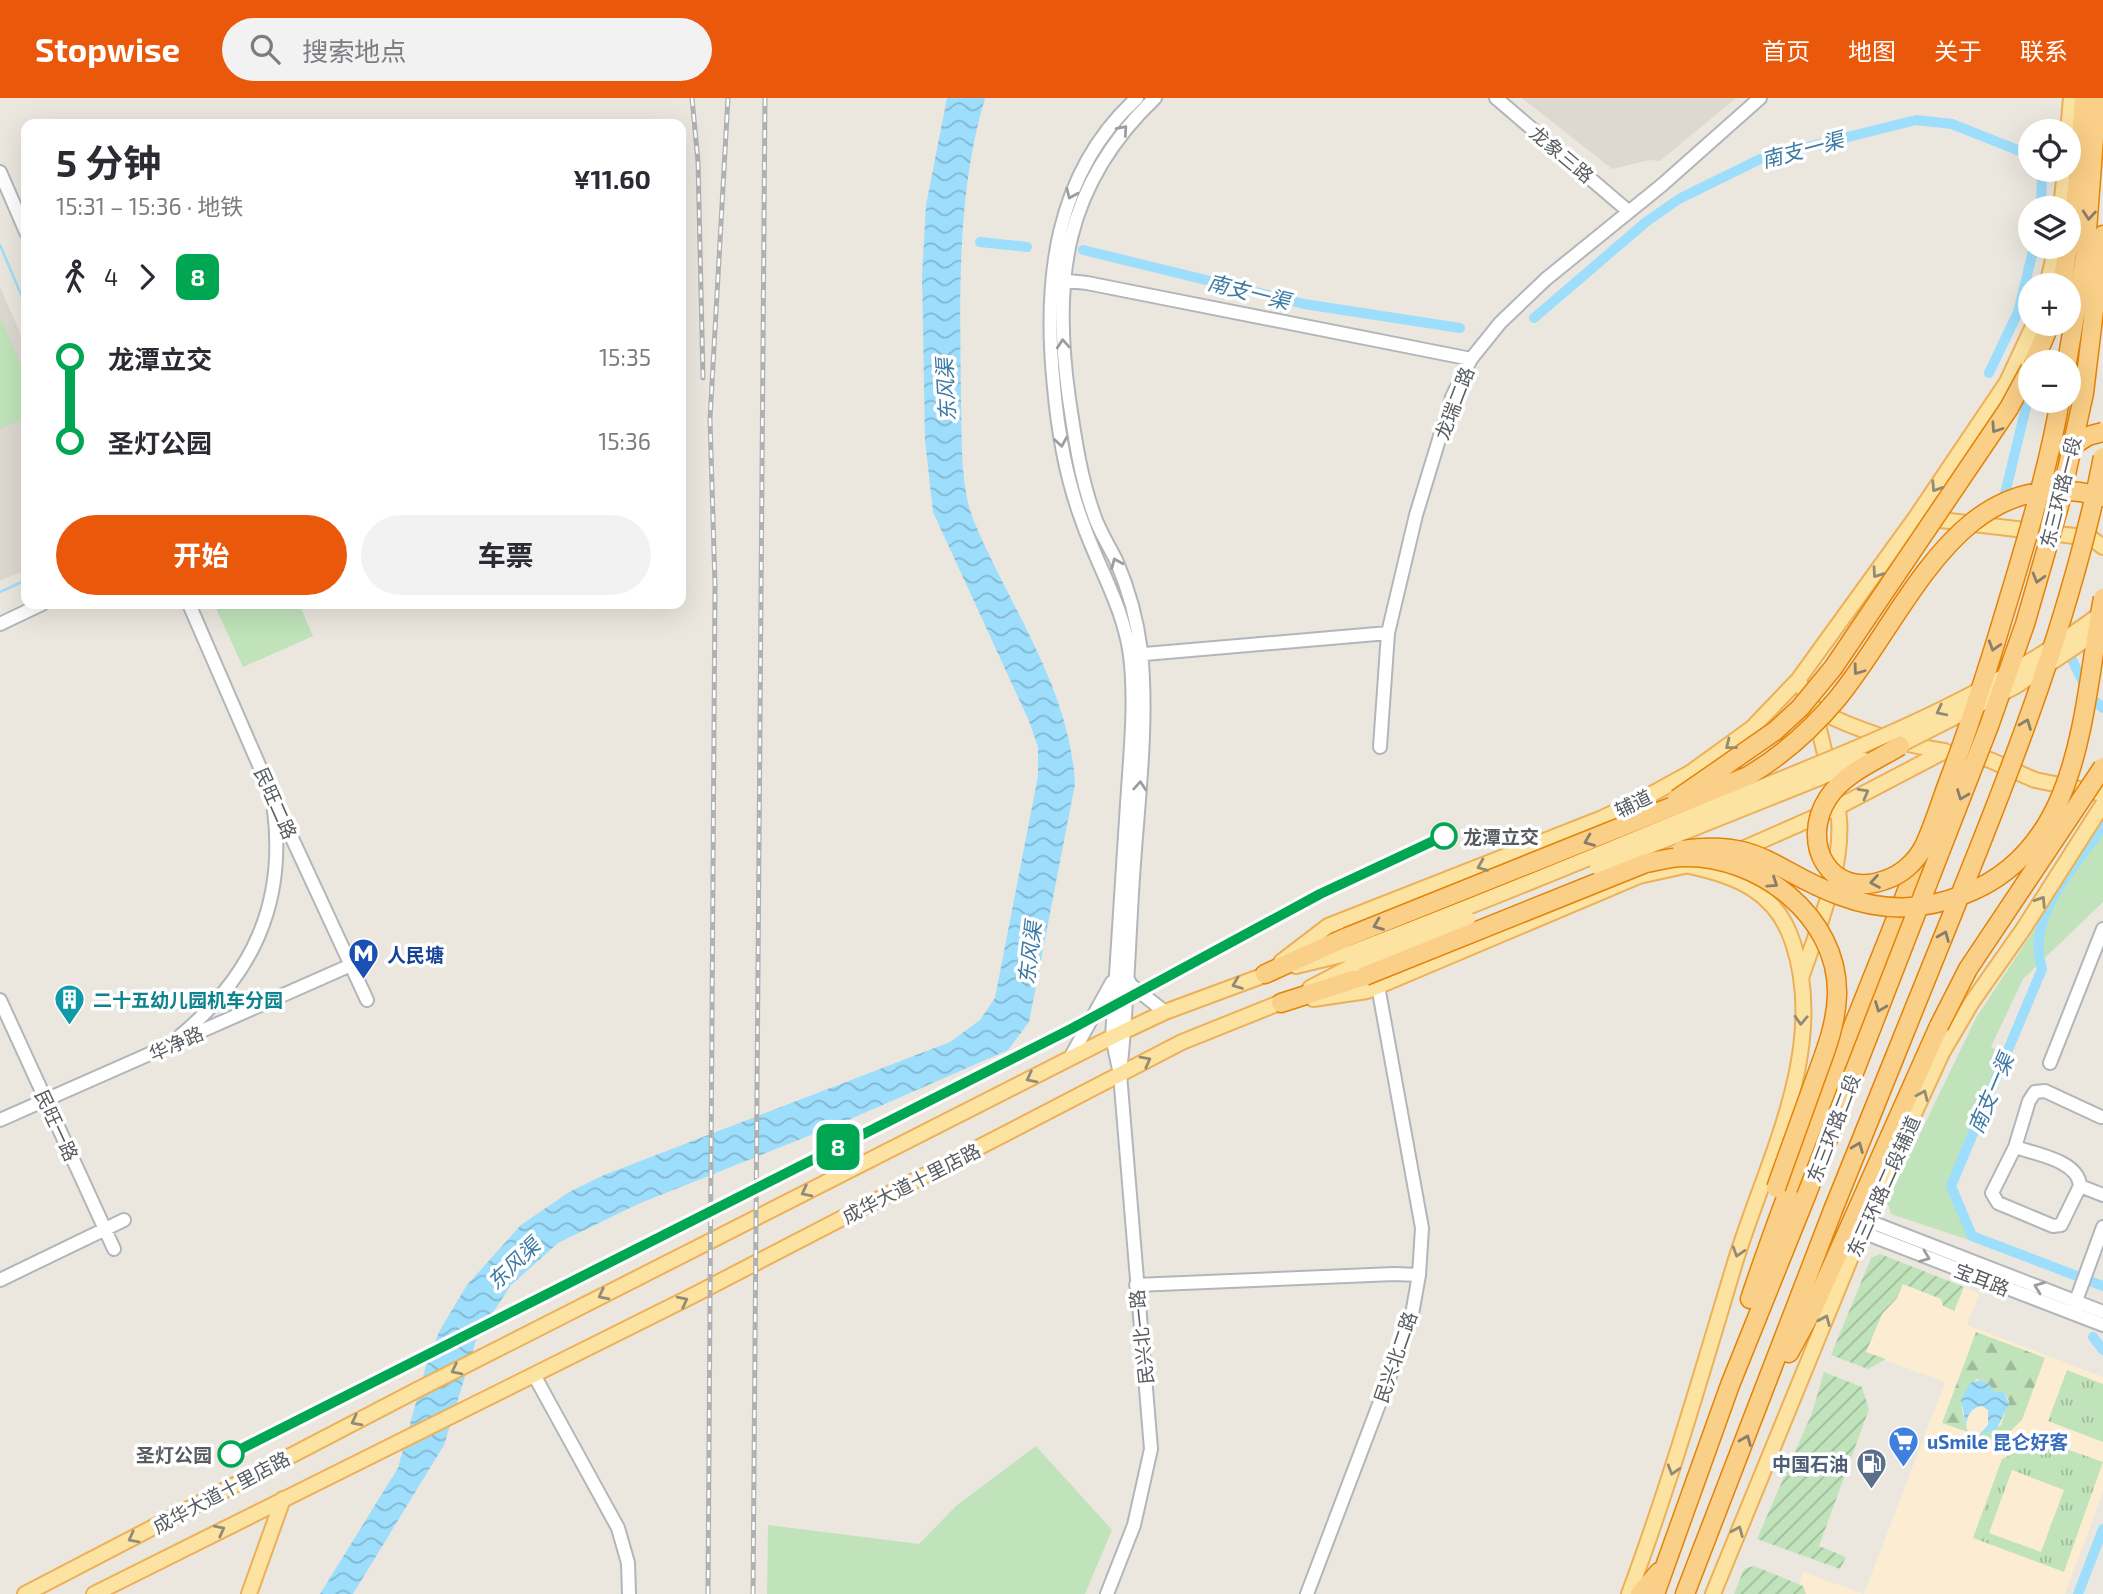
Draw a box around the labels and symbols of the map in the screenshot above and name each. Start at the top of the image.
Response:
street label: 龙象三路 [1525,121,1599,187]
one-way arrow [1115,125,1127,138]
water label: 南支一渠 [1758,125,1849,172]
one-way arrow [1066,187,1080,199]
one-way arrow [2082,210,2097,221]
water label: 南支一渠 [1205,269,1296,314]
one-way arrow [1056,338,1071,349]
water label: 东风渠 [931,355,959,422]
street label: 龙瑞二路 [1430,363,1478,443]
one-way arrow [1992,420,2004,433]
street label: 东三环路一段 [2035,434,2085,550]
one-way arrow [1053,436,1068,448]
one-way arrow [1931,479,1944,492]
one-way arrow [1110,557,1124,570]
one-way arrow [1873,565,1885,578]
one-way arrow [2032,572,2047,584]
one-way arrow [1988,639,2003,651]
one-way arrow [1854,662,1866,675]
one-way arrow [1936,703,1948,716]
one-way arrow [2018,719,2032,731]
one-way arrow [1725,737,1738,750]
street label: 民旺二路 [250,764,302,842]
one-way arrow [1132,780,1147,791]
street label: 辅道 [1611,784,1655,822]
one-way arrow [1857,788,1870,801]
one-way arrow [1957,788,1971,800]
marker: 龙潭立交 [1431,823,1457,849]
place label: 龙潭立交 [1463,825,1539,848]
one-way arrow [1584,833,1596,847]
one-way arrow [1477,857,1489,871]
one-way arrow [1869,874,1881,889]
one-way arrow [1765,875,1778,888]
one-way arrow [2033,896,2046,909]
one-way arrow [1372,916,1384,930]
water label: 东风渠 [1013,917,1046,986]
one-way arrow [1935,931,1949,943]
metro station icon: 人民塘 [347,937,381,981]
place label: 人民塘 [387,943,444,966]
one-way arrow [1232,976,1244,990]
building icon: 二十五幼儿园机车分园 [53,982,87,1026]
place label: 二十五幼儿园机车分园 [93,988,283,1011]
one-way arrow [1874,1000,1888,1012]
one-way arrow [1794,1015,1809,1026]
street label: 华净路 [145,1021,207,1065]
water label: 南支一渠 [1962,1047,2019,1137]
one-way arrow [1139,1055,1151,1069]
one-way arrow [1026,1070,1038,1084]
street label: 东三环路二段 [1802,1071,1864,1185]
street label: 民旺一路 [31,1086,83,1164]
one-way arrow [1915,1090,1929,1102]
street label: 东三环路二段辅道 [1842,1112,1924,1260]
line badge: 8 [815,1124,861,1170]
street label: 成华大道十里店路 [838,1138,984,1228]
one-way arrow [1850,1142,1864,1154]
one-way arrow [801,1184,813,1198]
water label: 东风渠 [482,1230,547,1294]
one-way arrow [1732,1246,1747,1258]
one-way arrow [1919,1248,1931,1262]
street label: 宝耳路 [1951,1258,2013,1300]
one-way arrow [2034,1282,2046,1296]
one-way arrow [598,1287,610,1300]
street label: 民兴北一路 [1125,1289,1157,1385]
one-way arrow [676,1295,688,1309]
street label: 民兴北二路 [1369,1308,1421,1406]
one-way arrow [1817,1315,1831,1328]
one-way arrow [451,1361,463,1375]
one-way arrow [351,1413,363,1427]
supermarket icon: uSmile 昆仑好客 [1887,1424,1921,1468]
place label: uSmile 昆仑好客 [1927,1430,2068,1453]
one-way arrow [1738,1434,1752,1446]
marker: 圣灯公园 [218,1441,244,1467]
place label: 圣灯公园 [136,1443,212,1466]
street label: 成华大道十里店路 [148,1446,294,1538]
fuel station icon: 中国石油 [1854,1446,1888,1490]
place label: 中国石油 [1772,1452,1848,1475]
one-way arrow [1666,1464,1681,1476]
one-way arrow [213,1525,226,1539]
one-way arrow [1730,1525,1744,1538]
one-way arrow [128,1530,140,1543]

